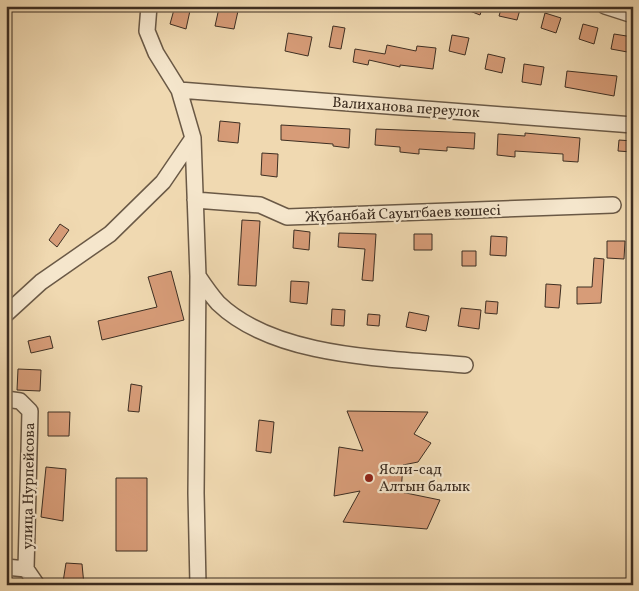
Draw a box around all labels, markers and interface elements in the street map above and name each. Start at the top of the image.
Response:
street label: Валиханова переулок [331,93,480,124]
street label: Жұбанбай Сауытбаев көшесі [305,201,501,228]
street label: улица Нурпейсова [18,422,41,550]
place label: Ясли-сад Алтын балык [379,460,470,498]
marker: Ясли-сад Алтын балык [363,472,375,484]

